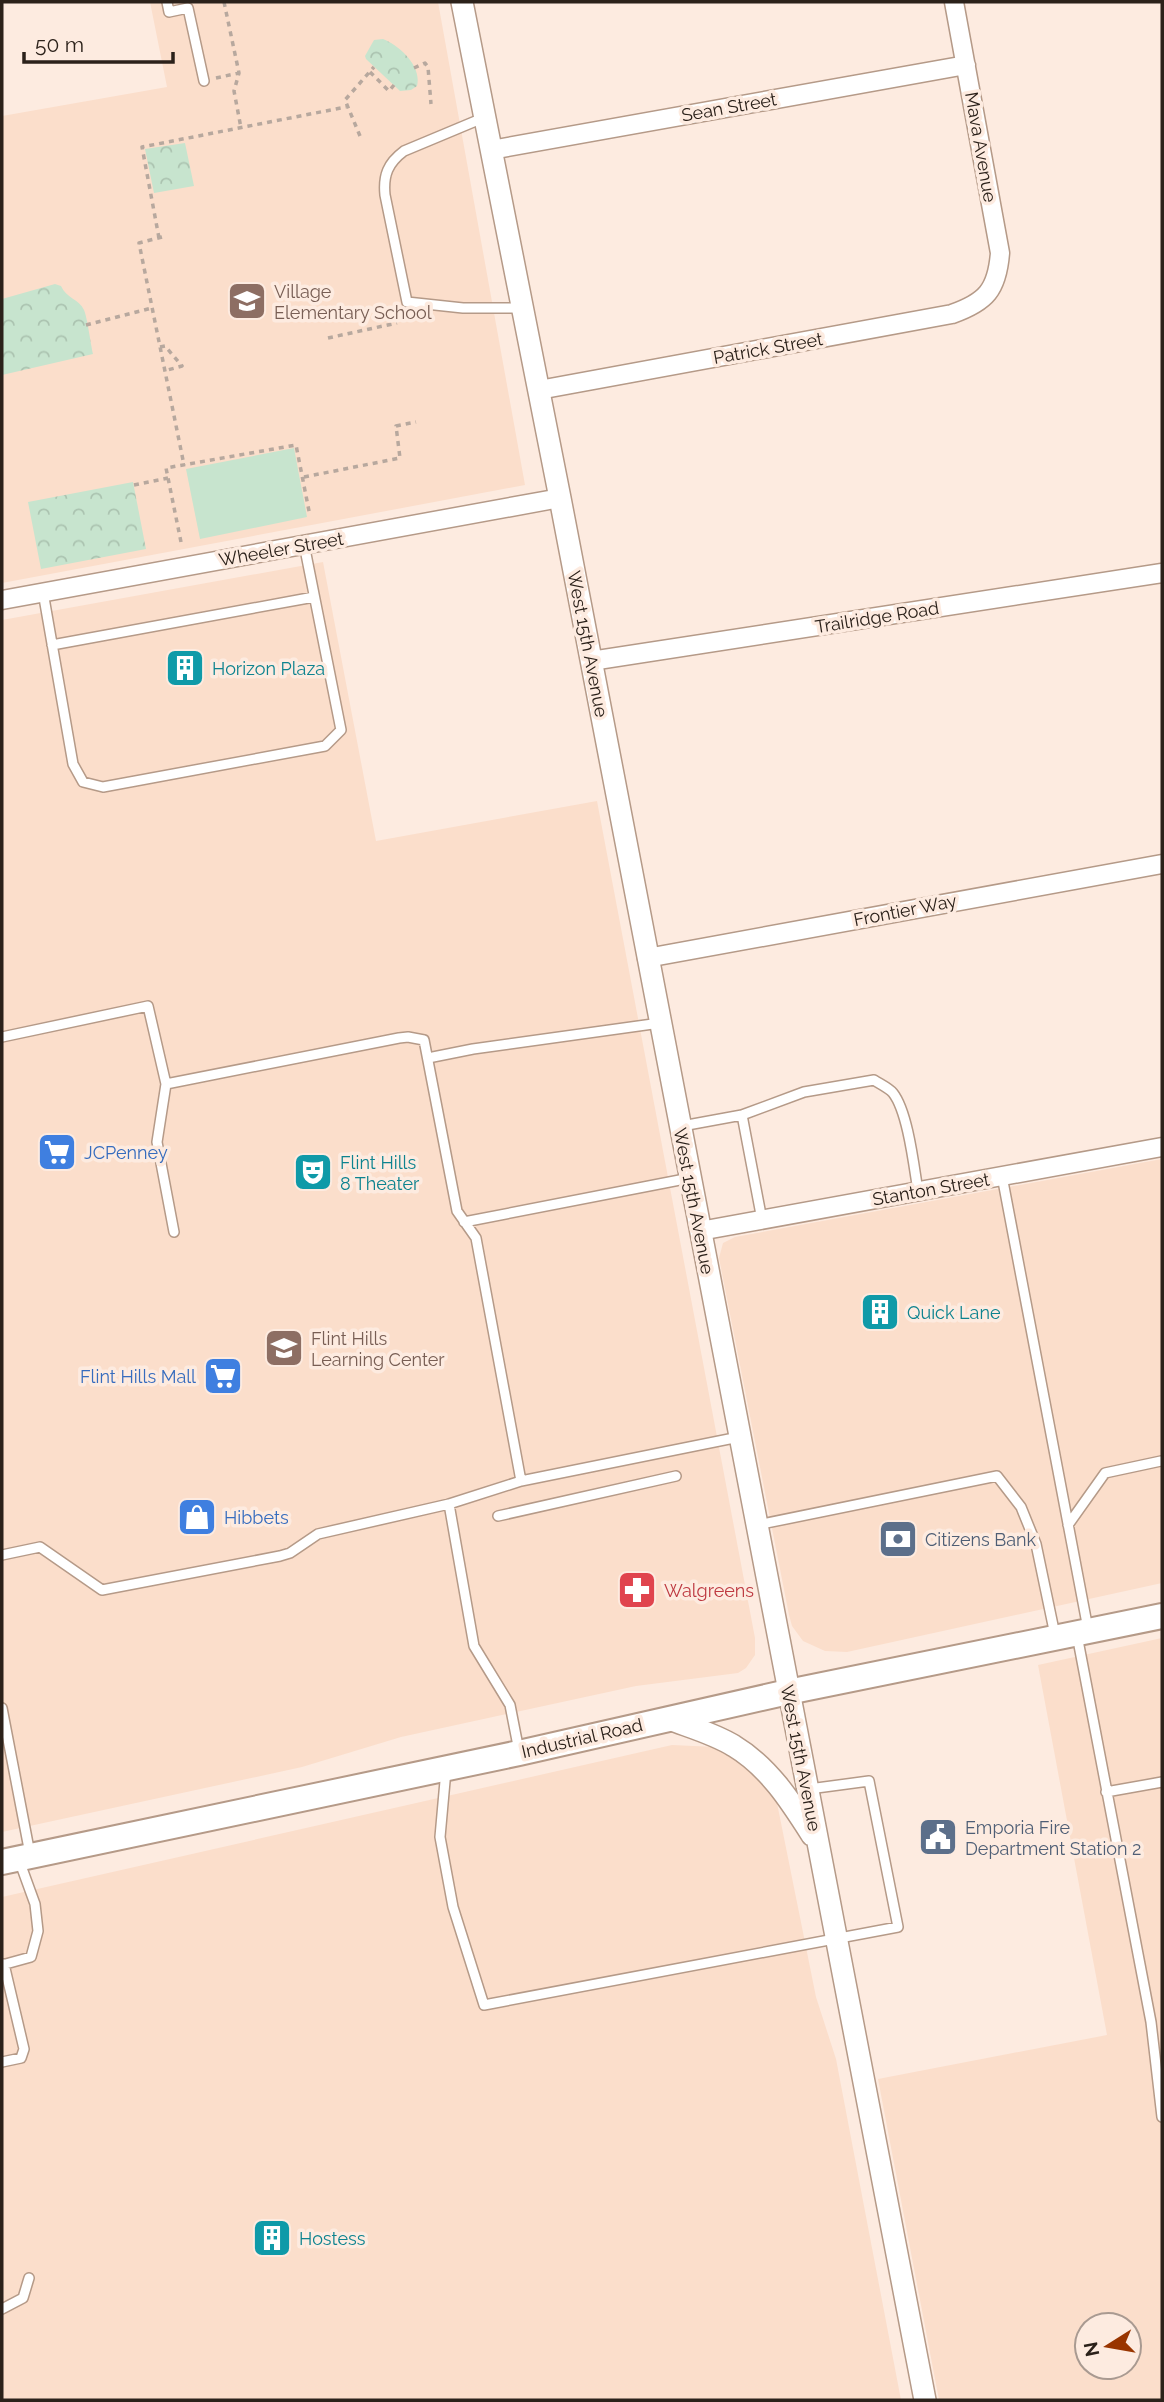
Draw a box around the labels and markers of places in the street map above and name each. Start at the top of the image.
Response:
school or university icon: Village Elementary School [226,280,268,322]
place label: Village Elementary School [274,281,432,323]
building icon: Horizon Plaza [164,647,206,689]
place label: Horizon Plaza [212,658,325,679]
supermarket icon: JCPenney [36,1131,78,1173]
place label: JCPenney [84,1142,168,1163]
theatre icon: Flint Hills 8 Theater [292,1151,334,1193]
place label: Flint Hills 8 Theater [340,1152,420,1194]
building icon: Quick Lane [859,1291,901,1333]
place label: Quick Lane [907,1302,1001,1323]
school or university icon: Flint Hills Learning Center [263,1327,305,1369]
place label: Flint Hills Learning Center [311,1328,445,1370]
supermarket icon: Flint Hills Mall [202,1355,244,1397]
place label: Flint Hills Mall [80,1366,196,1387]
shop icon: Hibbets [176,1496,218,1538]
place label: Hibbets [224,1507,289,1528]
bank icon: Citizens Bank [877,1518,919,1560]
place label: Citizens Bank [925,1529,1037,1550]
pharmacy icon: Walgreens [616,1569,658,1611]
place label: Walgreens [664,1580,754,1601]
public building icon: Emporia Fire Department Station 2 [917,1816,959,1858]
place label: Emporia Fire Department Station 2 [965,1817,1142,1859]
building icon: Hostess [251,2217,293,2259]
place label: Hostess [299,2228,366,2249]

